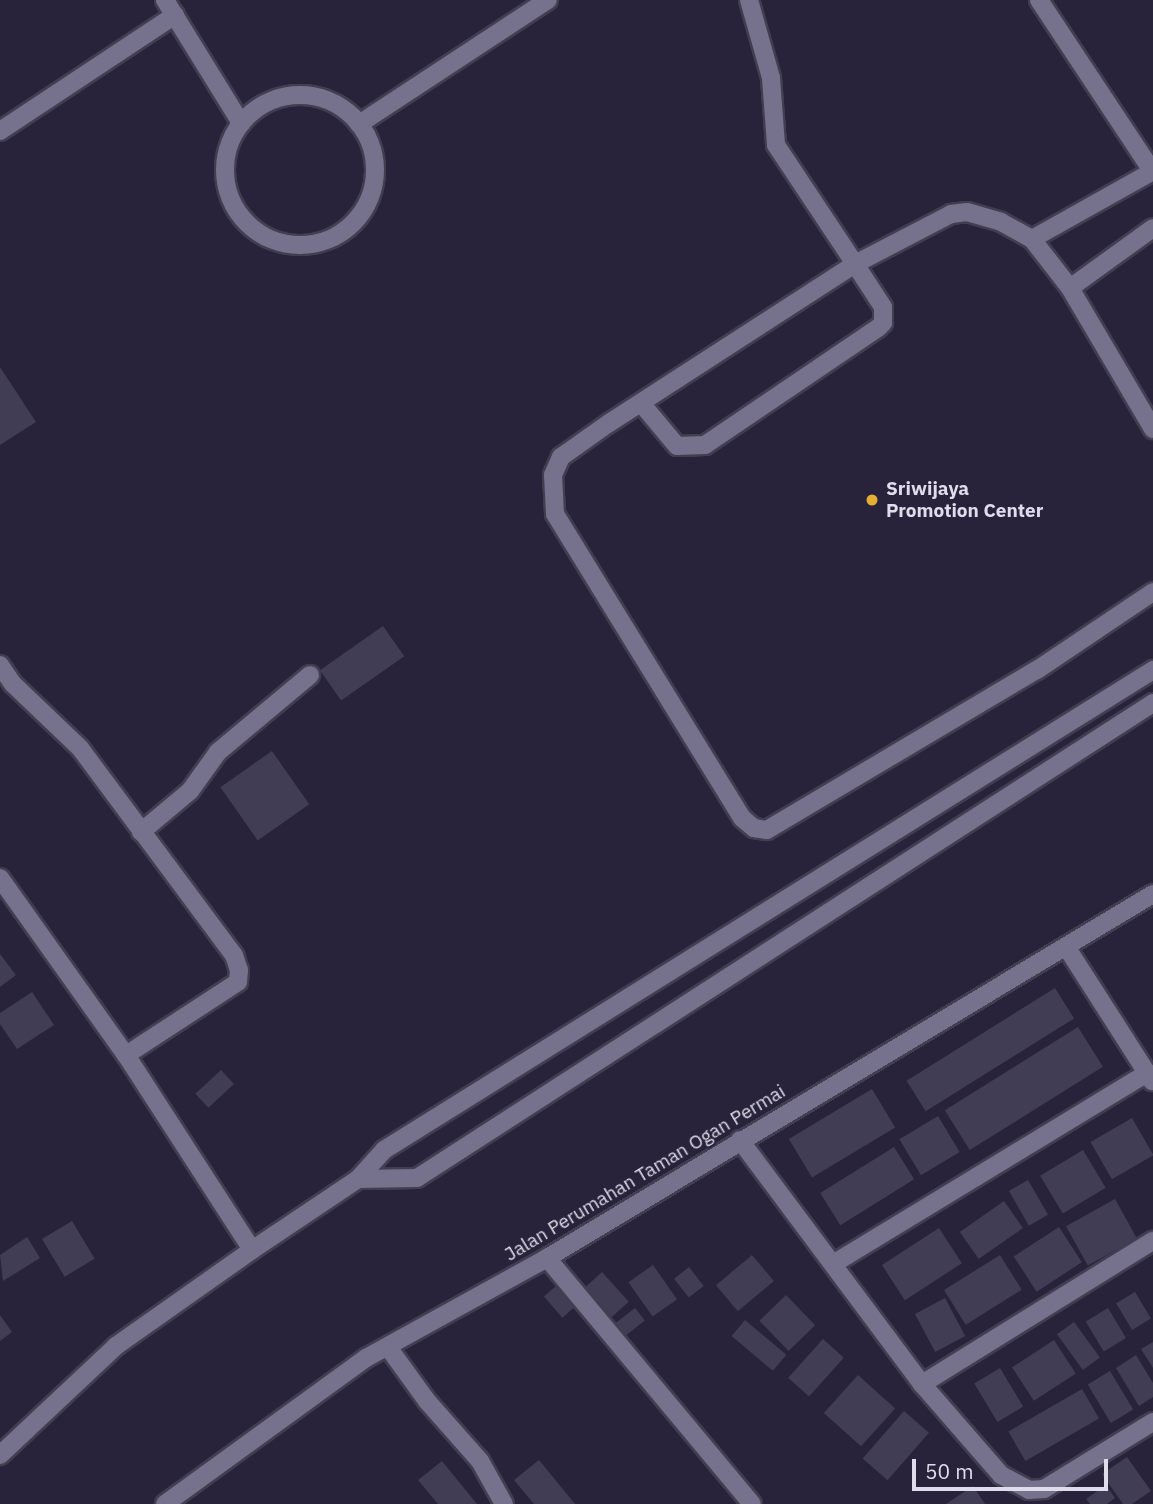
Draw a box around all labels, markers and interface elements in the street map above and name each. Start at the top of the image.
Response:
place label: Sriwijaya Promotion Center [886,478,1043,522]
marker: Sriwijaya Promotion Center [864,492,880,508]
street label: Jalan Perumahan Taman Ogan Permai [501,1080,789,1266]
scale bar [915,1444,1111,1488]
text: 50 m [925,1457,974,1485]

